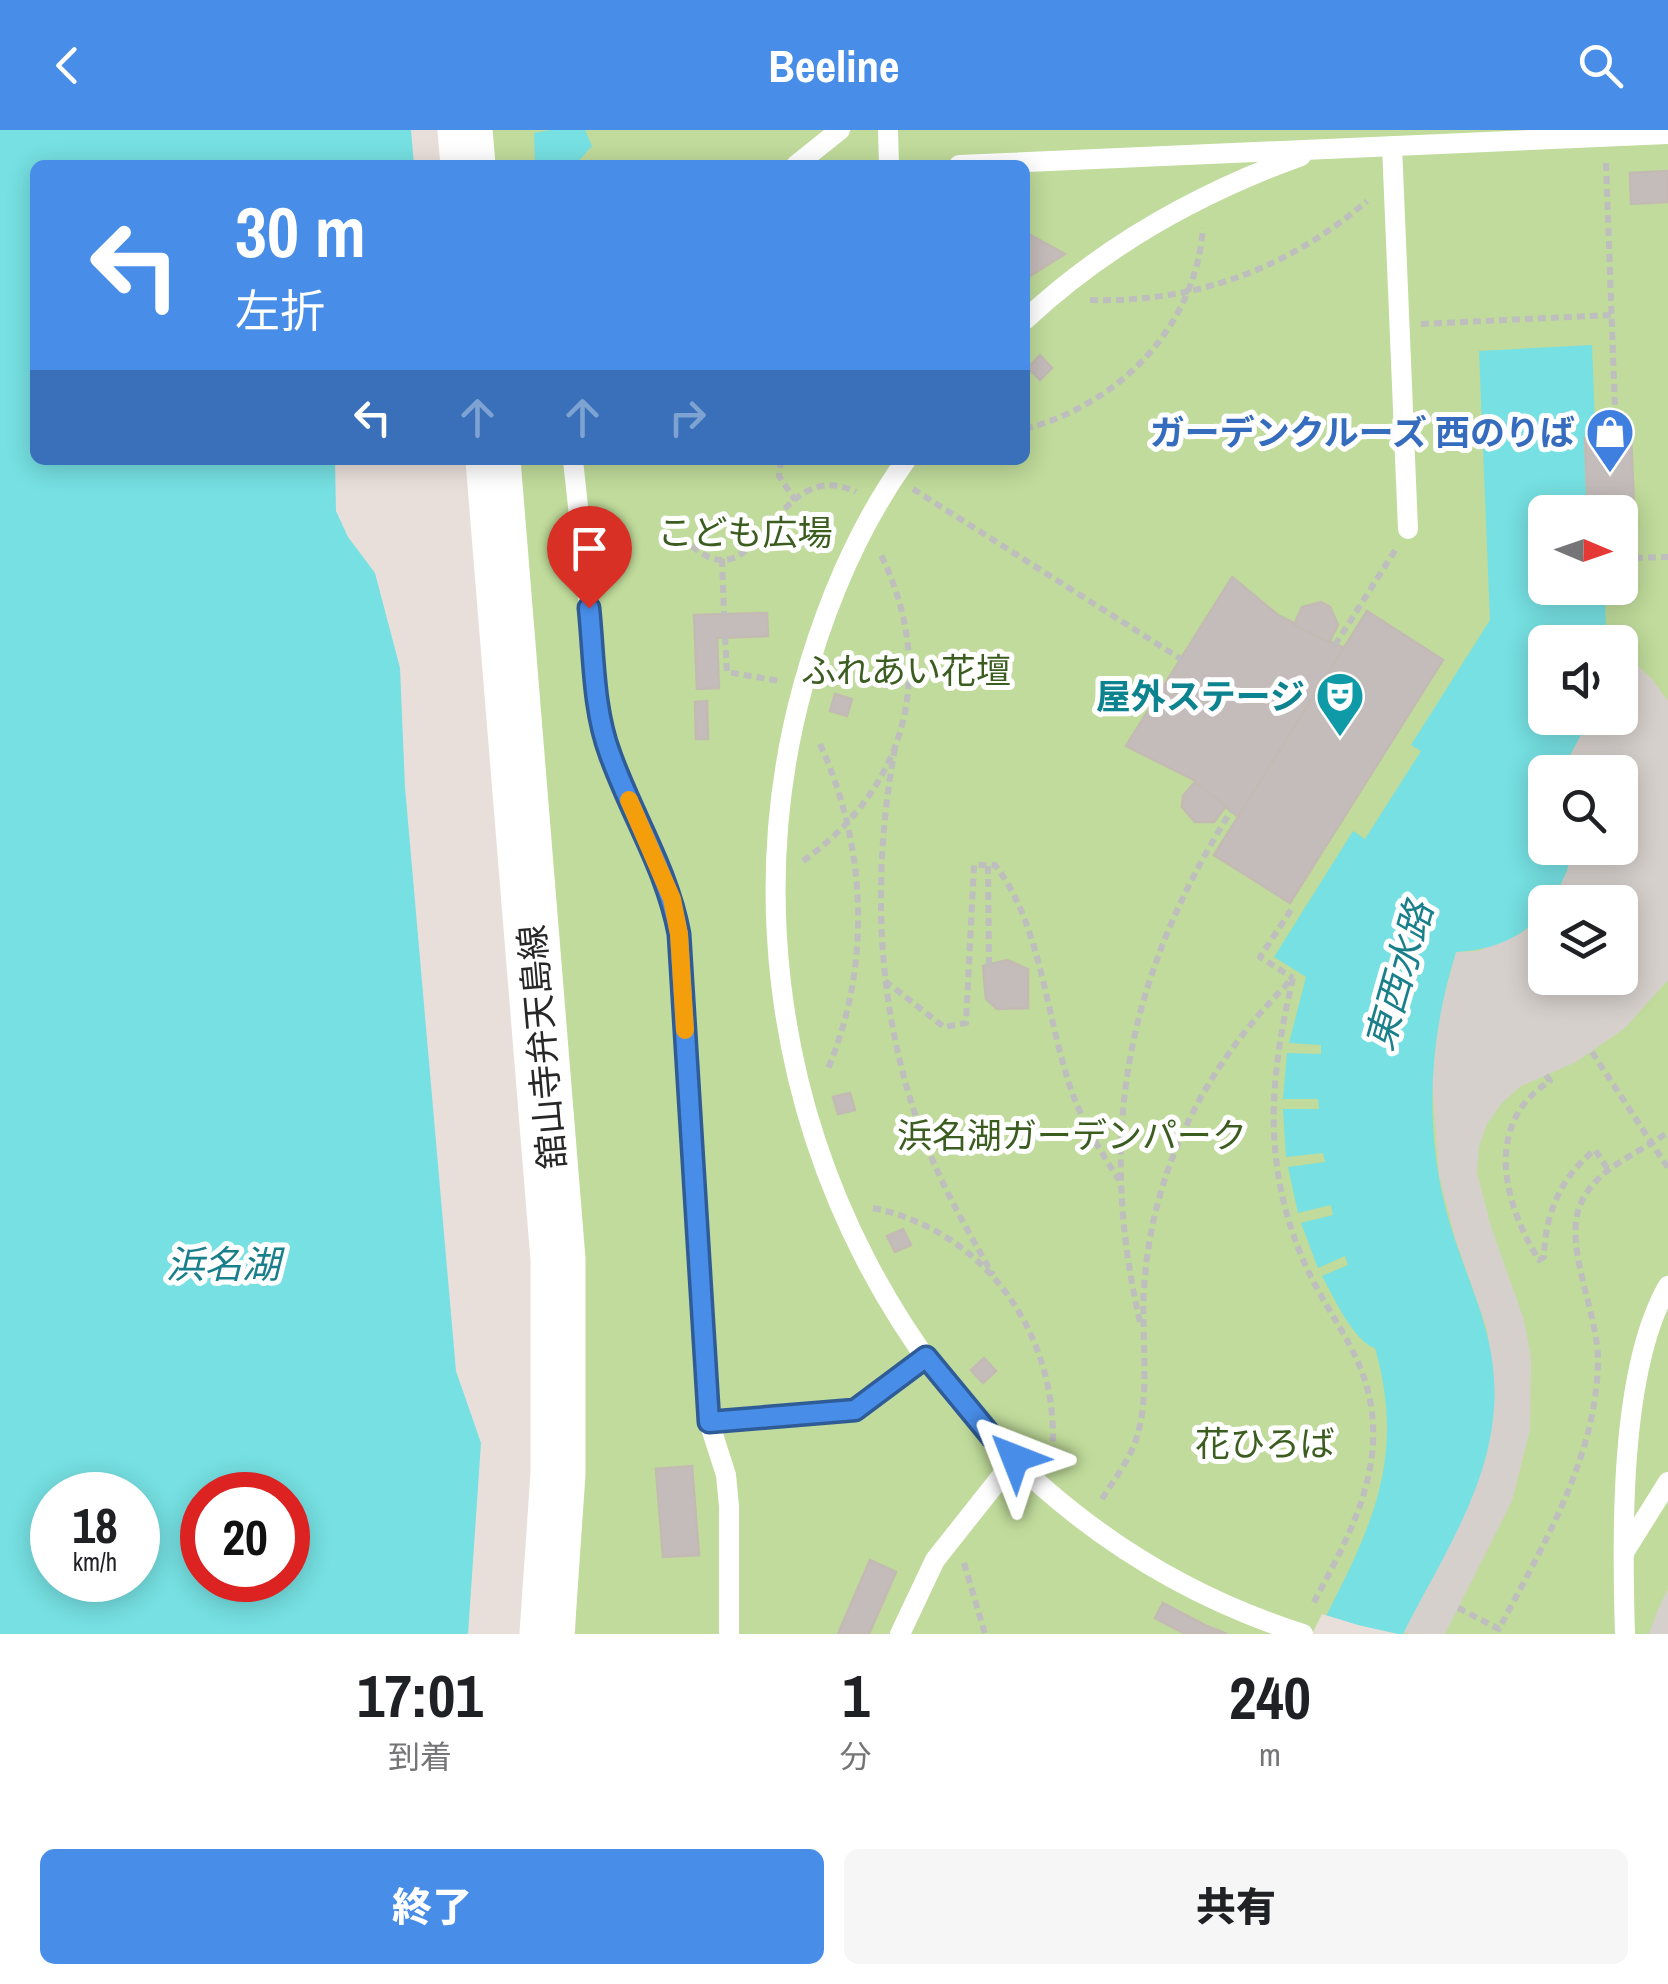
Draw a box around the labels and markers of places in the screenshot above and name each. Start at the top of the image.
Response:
shop icon: ガーデンクルーズ 西のりば [1584,406,1636,474]
place label: ガーデンクルーズ 西のりば [1150,409,1575,456]
pin [547,506,632,609]
theatre icon: 屋外ステージ [1314,670,1366,738]
place label: 屋外ステージ [1096,673,1305,720]

